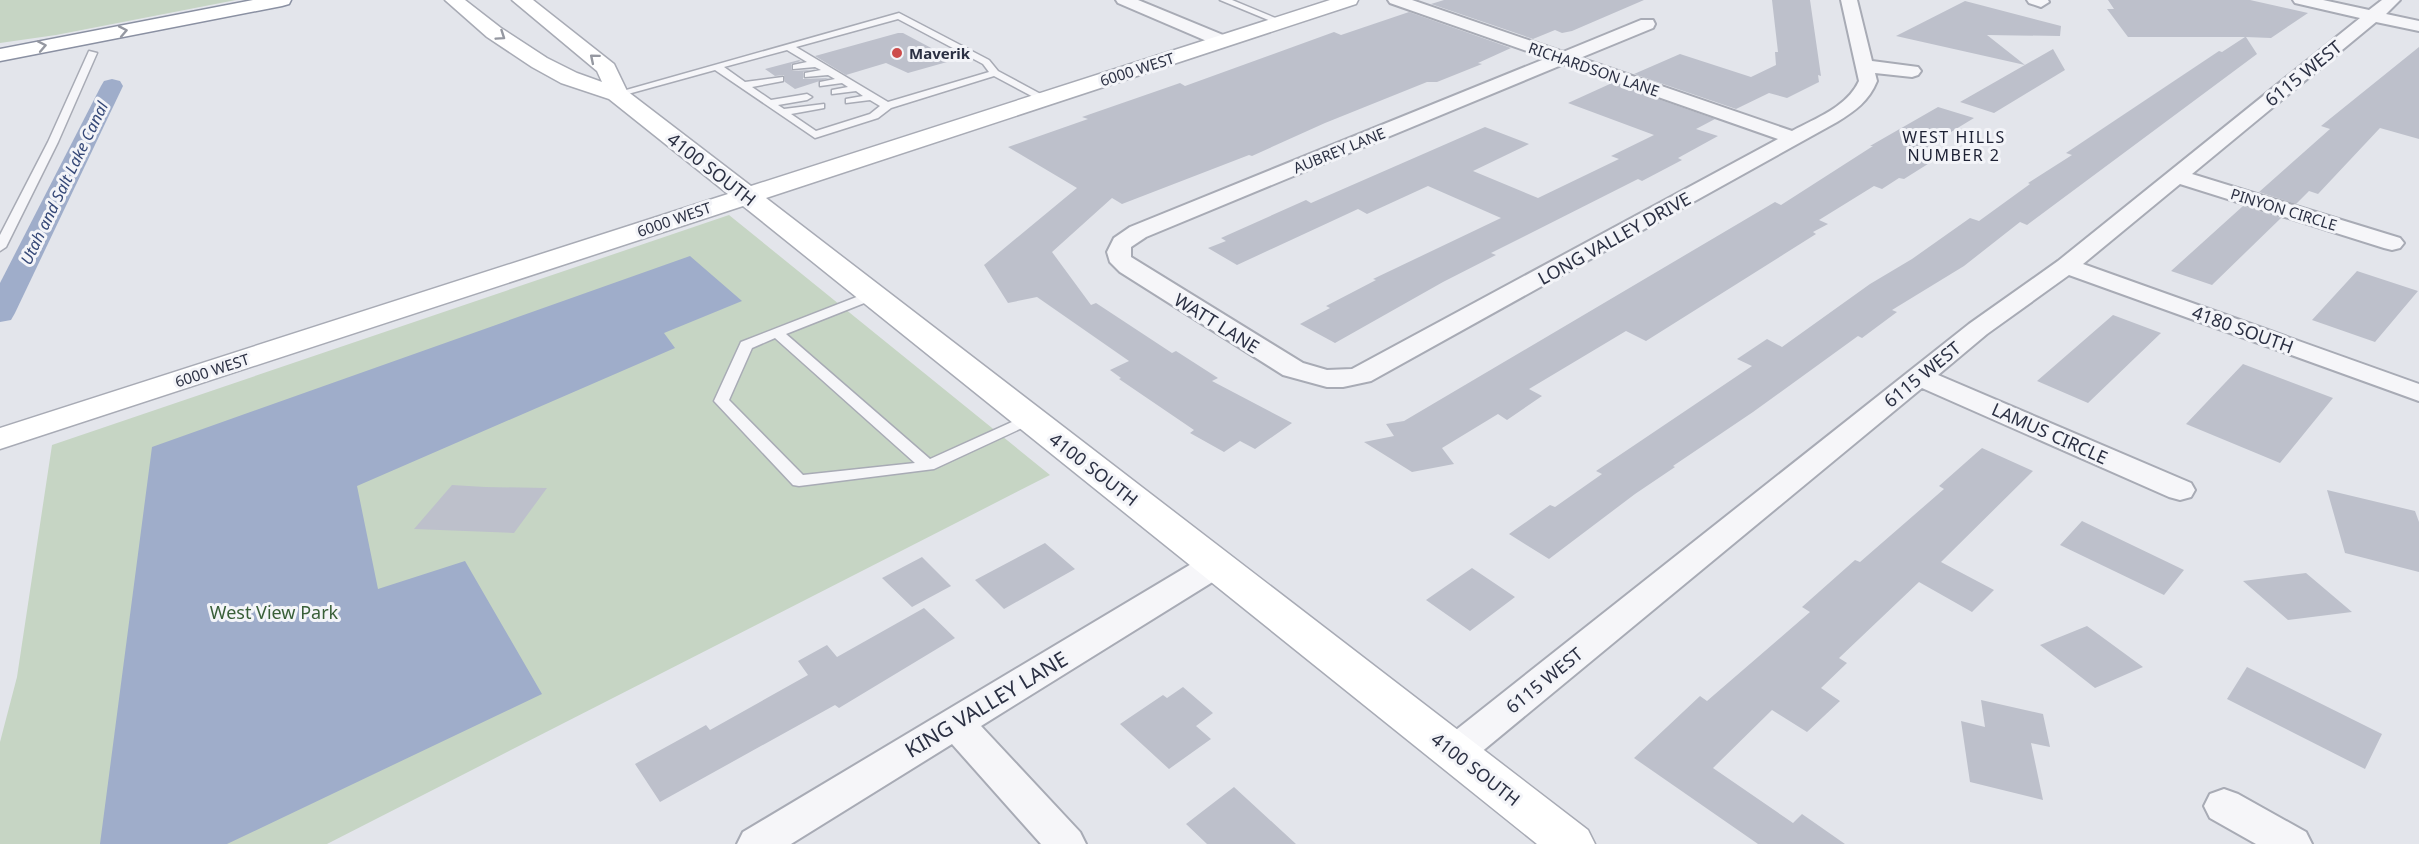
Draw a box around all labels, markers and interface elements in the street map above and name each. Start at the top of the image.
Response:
one-way arrow [118,25,128,38]
one-way arrow [495,28,505,40]
street label: 6115 WEST [2259,35,2347,111]
street label: RICHARDSON LANE [1526,37,1662,101]
one-way arrow [37,40,47,53]
place label: Maverik [909,43,971,63]
marker: Maverik [890,46,904,60]
street label: 6000 WEST [1097,47,1177,90]
one-way arrow [590,54,601,65]
water label: Utah and Salt Lake Canal [15,97,113,268]
street label: AUBREY LANE [1290,122,1388,178]
district label: WEST HILLS NUMBER 2 [1902,126,2006,166]
street label: 4100 SOUTH [663,127,761,211]
street label: PINYON CIRCLE [2228,183,2340,235]
street label: LONG VALLEY DRIVE [1533,186,1695,290]
street label: 6000 WEST [634,197,714,241]
street label: WATT LANE [1170,287,1264,359]
street label: 4180 SOUTH [2189,300,2297,358]
street label: 6115 WEST [1878,336,1966,412]
street label: 6000 WEST [172,348,252,391]
street label: LAMUS CIRCLE [1988,397,2112,469]
street label: 4100 SOUTH [1045,427,1143,511]
park label: West View Park [210,600,339,624]
street label: 6115 WEST [1500,642,1588,718]
street label: KING VALLEY LANE [899,644,1073,764]
street label: 4100 SOUTH [1427,727,1525,811]

